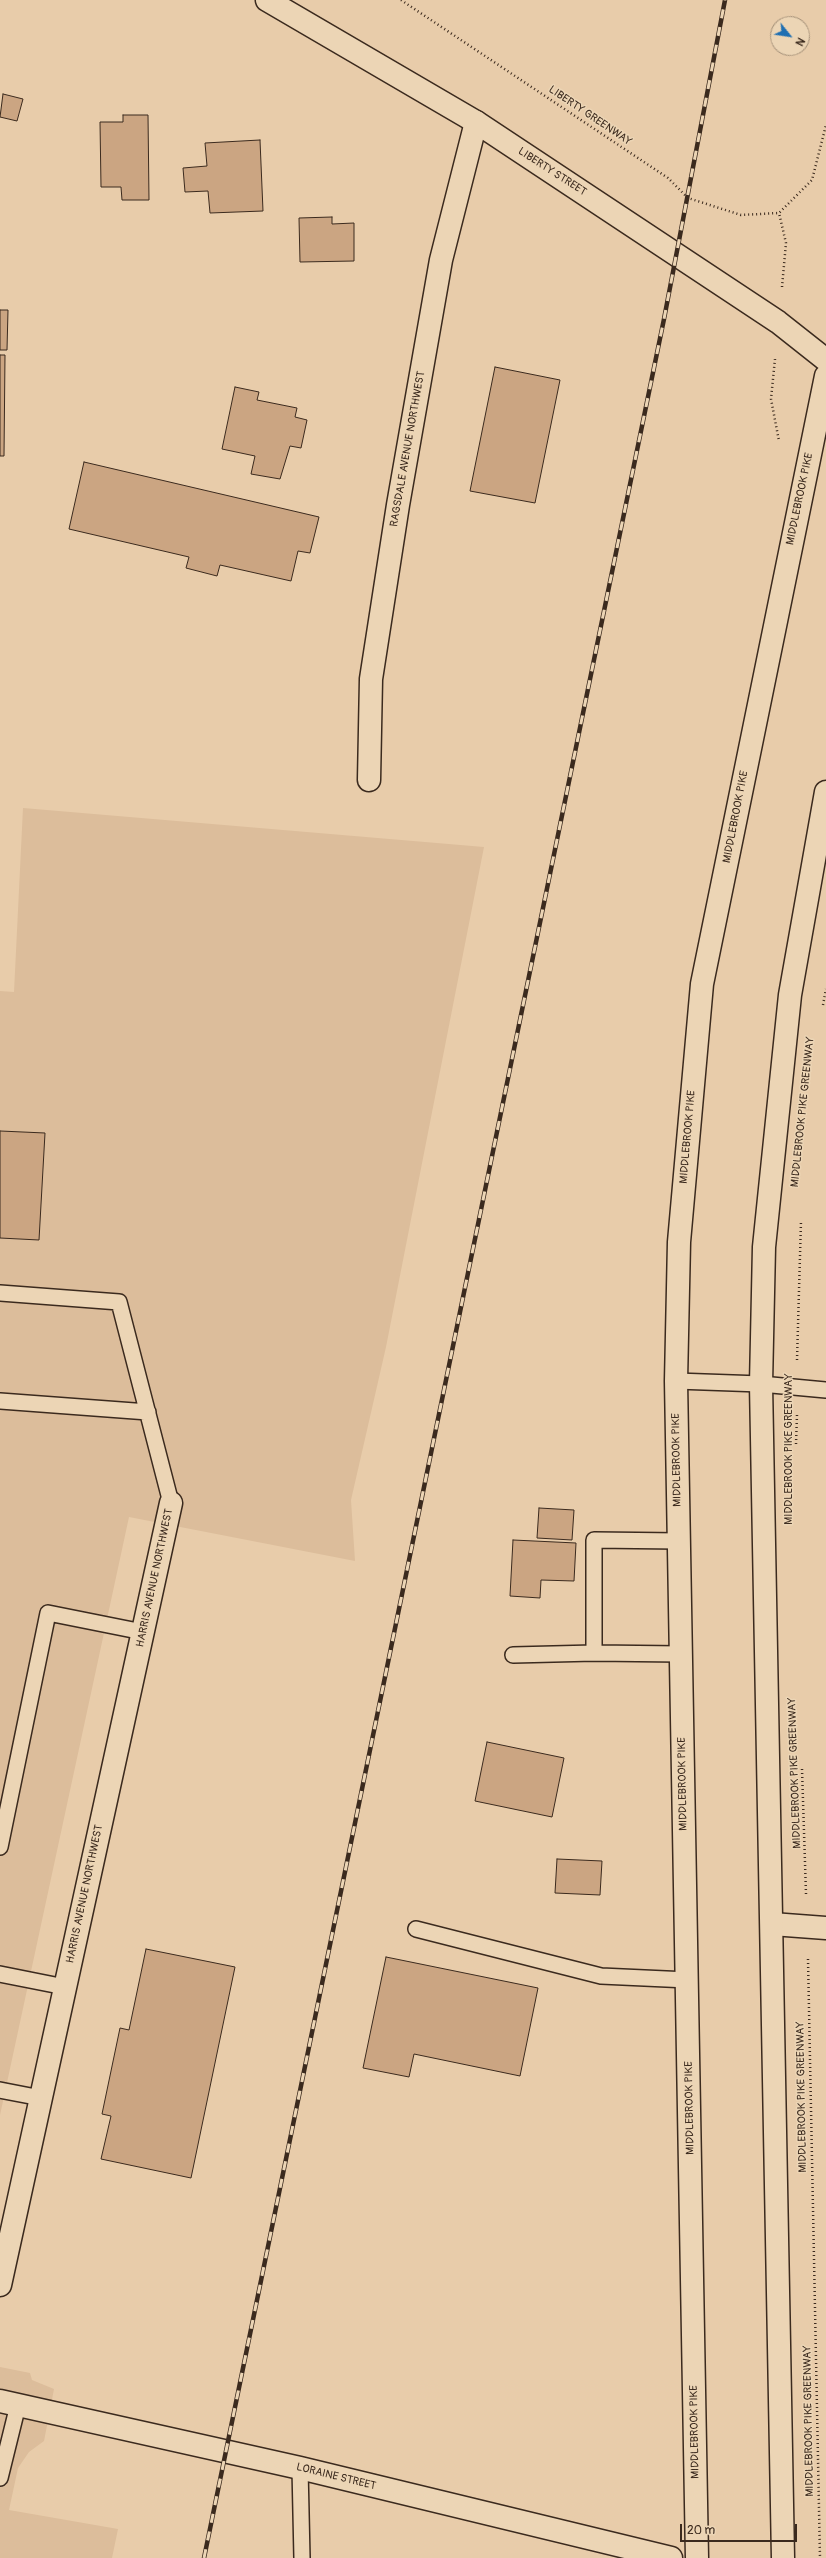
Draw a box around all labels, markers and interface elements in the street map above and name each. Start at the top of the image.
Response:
north arrow [770,16,810,56]
text: N [792,35,807,48]
street label: LIBERTY GREENWAY [546,83,634,149]
street label: LIBERTY STREET [515,145,589,199]
street label: RAGSDALE AVENUE NORTHWEST [388,370,428,528]
street label: MIDDLEBROOK PIKE [784,452,816,546]
street label: MIDDLEBROOK PIKE [721,770,751,864]
street label: MIDDLEBROOK PIKE GREENWAY [789,1036,817,1188]
street label: MIDDLEBROOK PIKE [677,1090,699,1184]
street label: MIDDLEBROOK PIKE GREENWAY [782,1373,796,1525]
street label: MIDDLEBROOK PIKE [670,1413,684,1507]
street label: HARRIS AVENUE NORTHWEST [134,1508,176,1648]
street label: MIDDLEBROOK PIKE GREENWAY [786,1697,804,1849]
street label: MIDDLEBROOK PIKE [676,1737,690,1831]
street label: HARRIS AVENUE NORTHWEST [64,1824,106,1964]
street label: MIDDLEBROOK PIKE GREENWAY [794,2021,810,2173]
street label: MIDDLEBROOK PIKE [683,2061,697,2155]
street label: MIDDLEBROOK PIKE GREENWAY [801,2345,817,2497]
street label: MIDDLEBROOK PIKE [688,2385,702,2479]
street label: LORAINE STREET [295,2461,377,2493]
scale bar [682,2516,799,2542]
text: 20 m [687,2523,715,2538]

